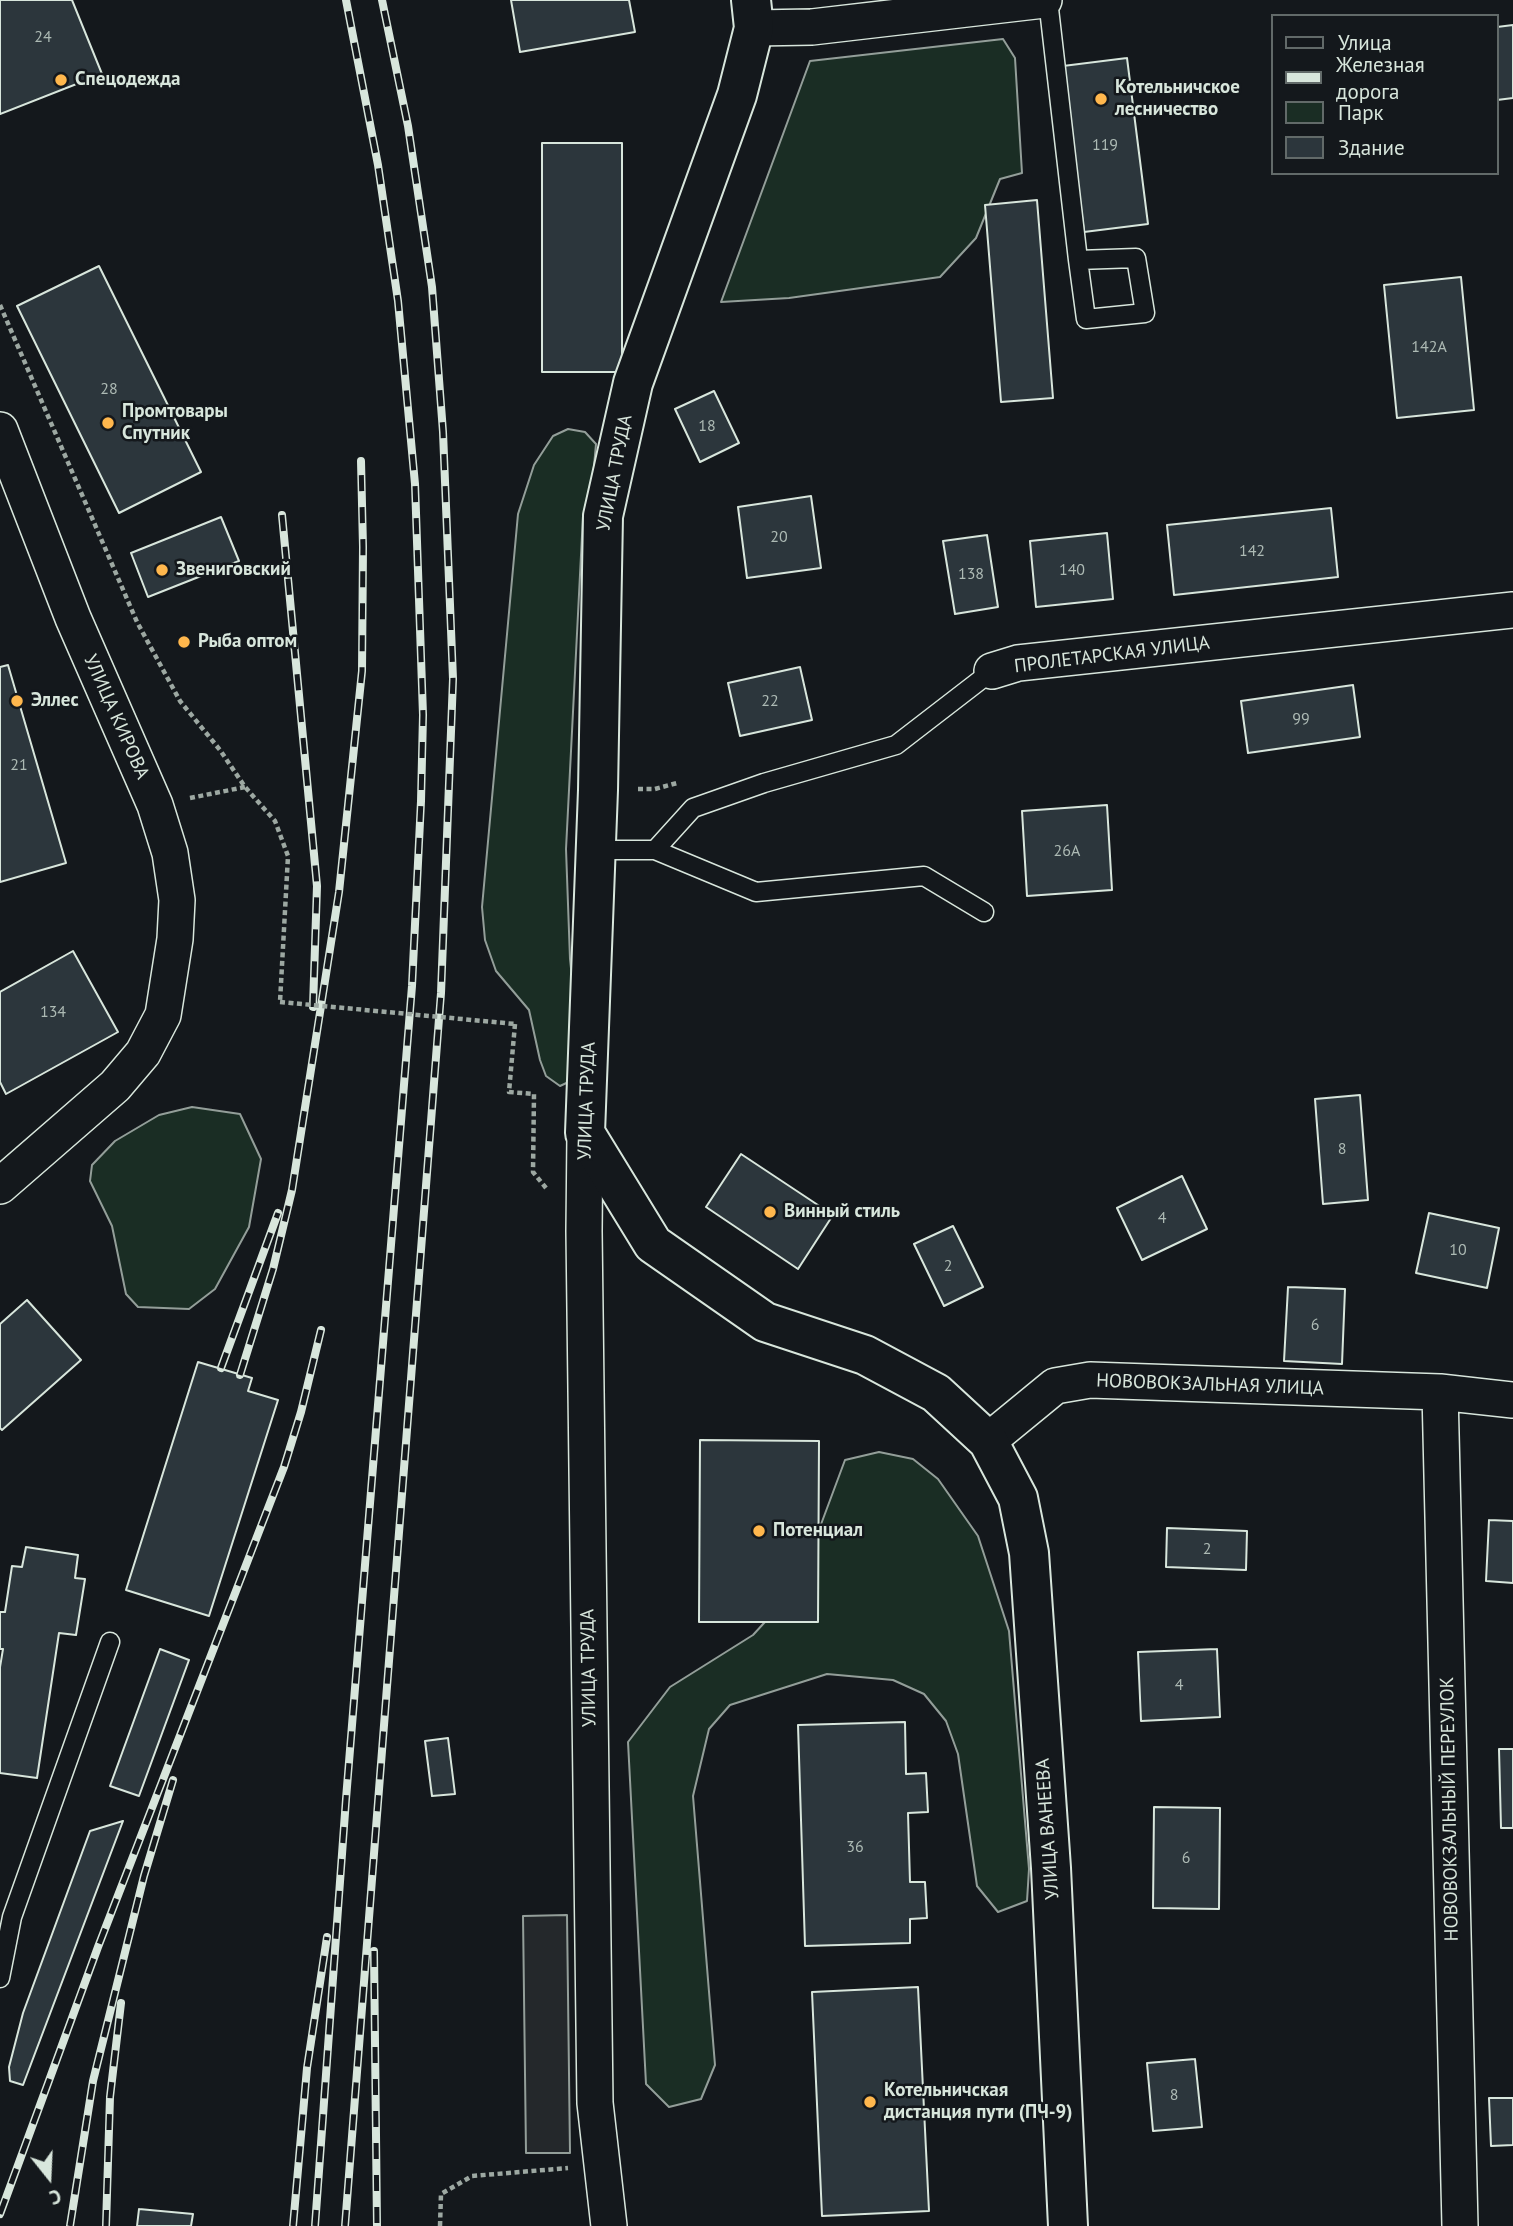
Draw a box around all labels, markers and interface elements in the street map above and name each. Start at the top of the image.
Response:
legend [1272,14,1499,175]
house number: 24 [34,27,52,47]
text: Улица [1338,29,1392,56]
text: Железная дорога [1336,51,1425,105]
place label: Спецодежда [75,69,180,91]
marker: Спецодежда [53,72,69,88]
place label: Котельничское лесничество [1115,77,1240,121]
marker: Котельничское лесничество [1093,91,1109,107]
text: Парк [1338,99,1384,126]
text: Здание [1338,134,1405,161]
house number: 119 [1092,135,1118,155]
house number: 142А [1411,337,1447,357]
house number: 28 [100,379,118,399]
place label: Промтовары Спутник [122,401,228,445]
street label: УЛИЦА ТРУДА [593,413,637,533]
marker: Промтовары Спутник [100,415,116,431]
house number: 18 [698,416,716,436]
house number: 20 [770,527,788,547]
house number: 142 [1239,541,1265,561]
place label: Звениговский [176,559,291,581]
house number: 140 [1059,560,1085,580]
marker: Звениговский [154,562,170,578]
house number: 138 [958,564,984,584]
place label: Рыба оптом [198,631,297,653]
street label: ПРОЛЕТАРСКАЯ УЛИЦА [1013,632,1211,678]
marker: Рыба оптом [176,634,192,650]
street label: УЛИЦА КИРОВА [78,651,154,783]
place label: Эллес [31,690,79,712]
house number: 22 [761,691,779,711]
marker: Эллес [9,693,25,709]
house number: 99 [1292,709,1310,729]
house number: 21 [10,755,28,775]
house number: 26А [1054,841,1080,861]
house number: 134 [40,1002,66,1022]
street label: УЛИЦА ТРУДА [574,1041,600,1161]
house number: 8 [1338,1139,1346,1159]
place label: Винный стиль [784,1201,900,1223]
marker: Винный стиль [762,1204,778,1220]
house number: 4 [1158,1208,1166,1228]
house number: 10 [1449,1240,1467,1260]
house number: 2 [944,1256,952,1276]
house number: 6 [1311,1315,1319,1335]
street label: НОВОВОКЗАЛЬНАЯ УЛИЦА [1096,1370,1324,1400]
place label: Потенциал [773,1520,863,1542]
marker: Потенциал [751,1523,767,1539]
house number: 2 [1203,1539,1211,1559]
street label: УЛИЦА ТРУДА [577,1609,601,1727]
house number: 4 [1175,1675,1183,1695]
street label: НОВОВОКЗАЛЬНЫЙ ПЕРЕУЛОК [1436,1677,1464,1941]
street label: УЛИЦА ВАНЕЕВА [1032,1758,1064,1900]
house number: 36 [846,1837,864,1857]
house number: 6 [1182,1848,1190,1868]
place label: Котельничская дистанция пути (ПЧ-9) [884,2080,1073,2124]
house number: 8 [1170,2085,1178,2105]
marker: Котельничская дистанция пути (ПЧ-9) [862,2094,878,2110]
north arrow [14,2142,84,2212]
text: С [47,2184,64,2210]

